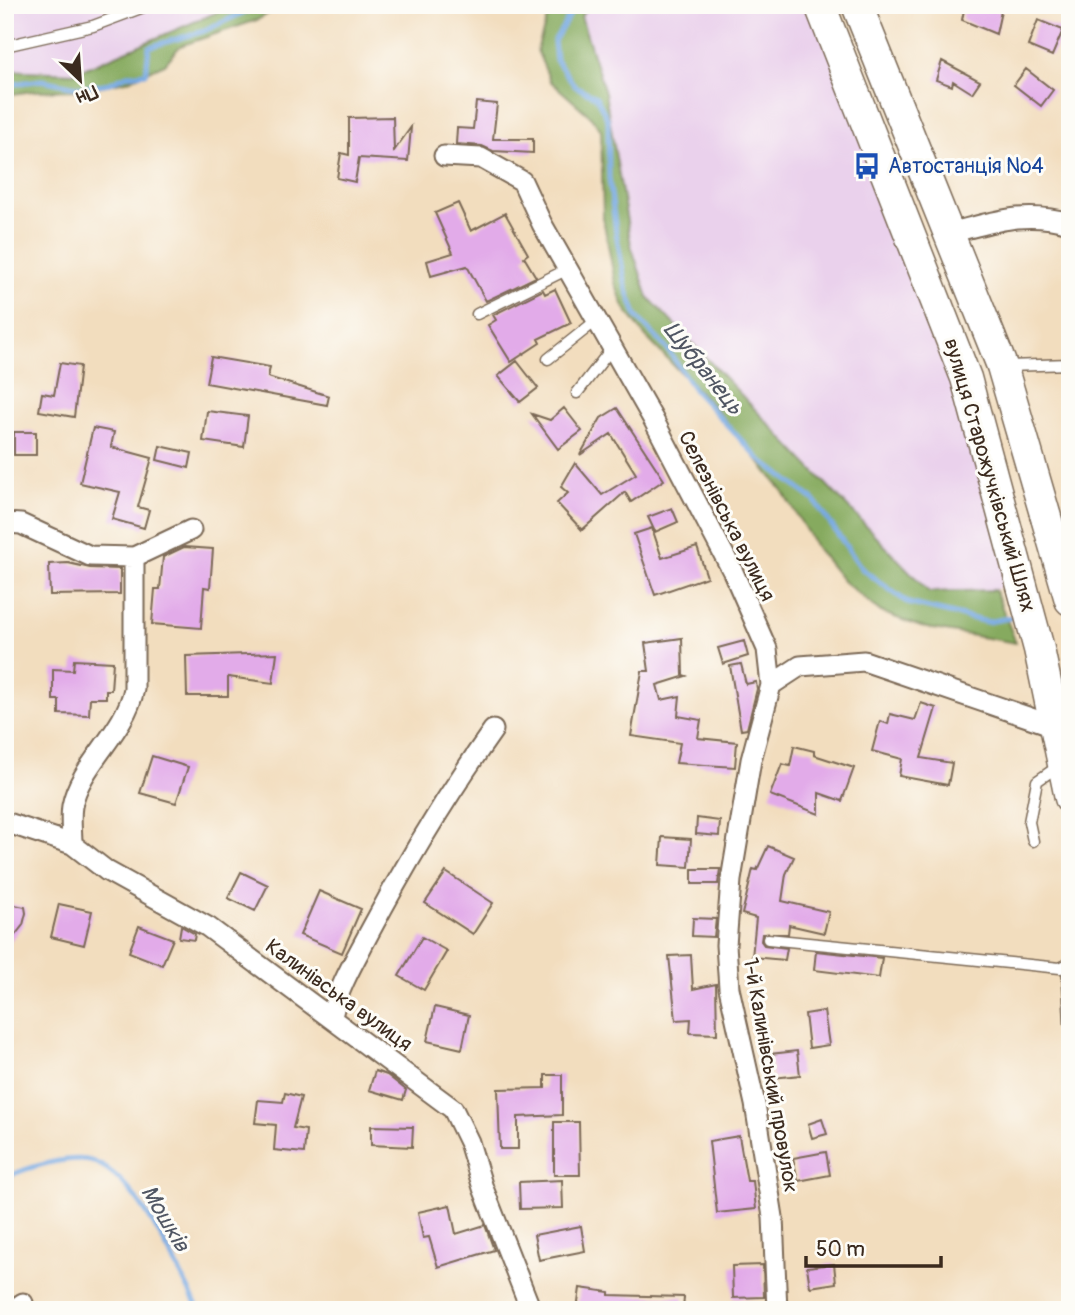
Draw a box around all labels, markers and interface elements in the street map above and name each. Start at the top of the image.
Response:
north arrow [46,46,116,116]
text: Пн [72,79,101,110]
bus stop icon: Автостанція №4 [852,151,882,181]
place label: Автостанція №4 [888,153,1044,180]
water label: Шубранець [657,316,750,421]
street label: вулиця Старожучківський Шлях [937,335,1042,615]
street label: Селезнівська вулиця [672,427,781,606]
street label: Калинівська вулиця [260,933,417,1058]
street label: 1-й Калинівський провулок [737,956,804,1195]
water label: Мошків [134,1180,198,1258]
scale bar [806,1224,940,1268]
text: 50 m [816,1236,865,1263]

